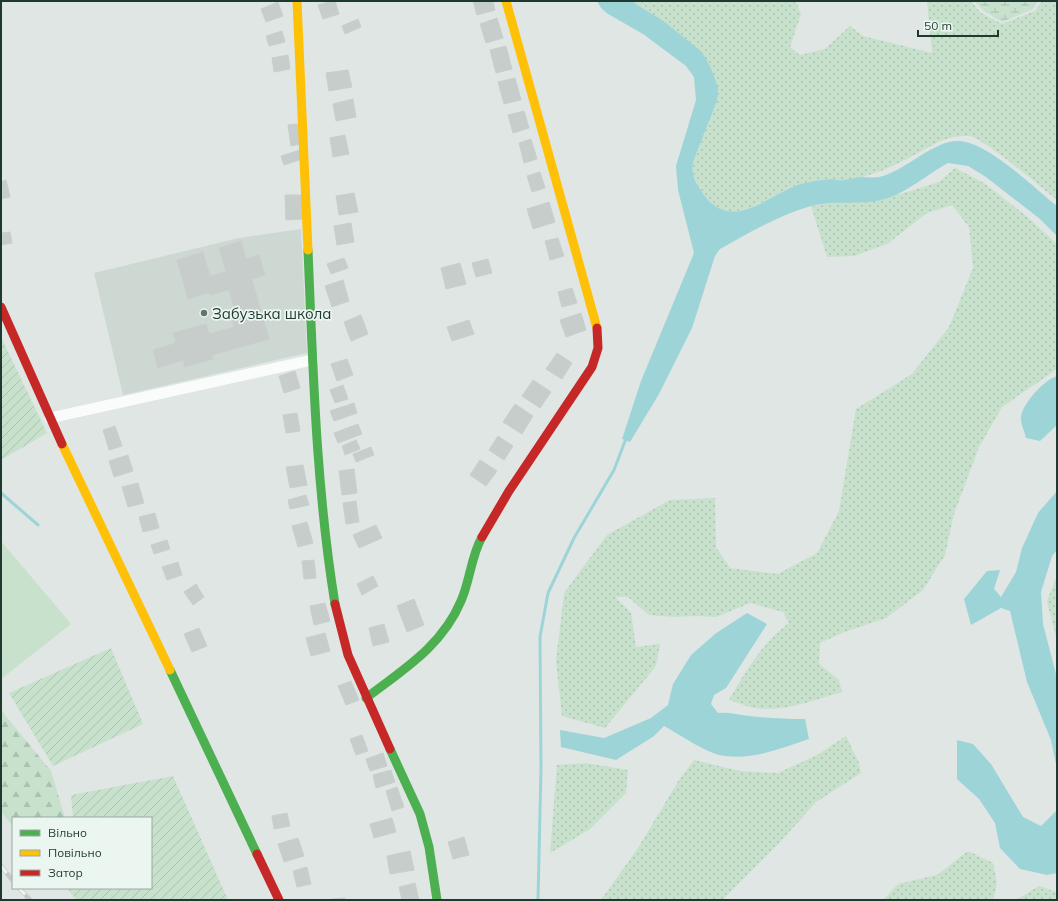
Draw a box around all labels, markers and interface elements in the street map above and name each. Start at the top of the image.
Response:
scale bar [918,12,998,38]
text: 50 m [924,18,952,33]
place label: Забузька школа [212,304,332,323]
marker: Забузька школа [199,308,209,318]
legend [12,817,152,889]
text: Вільно [48,825,87,840]
text: Повільно [48,845,102,860]
text: Затор [48,865,83,880]

